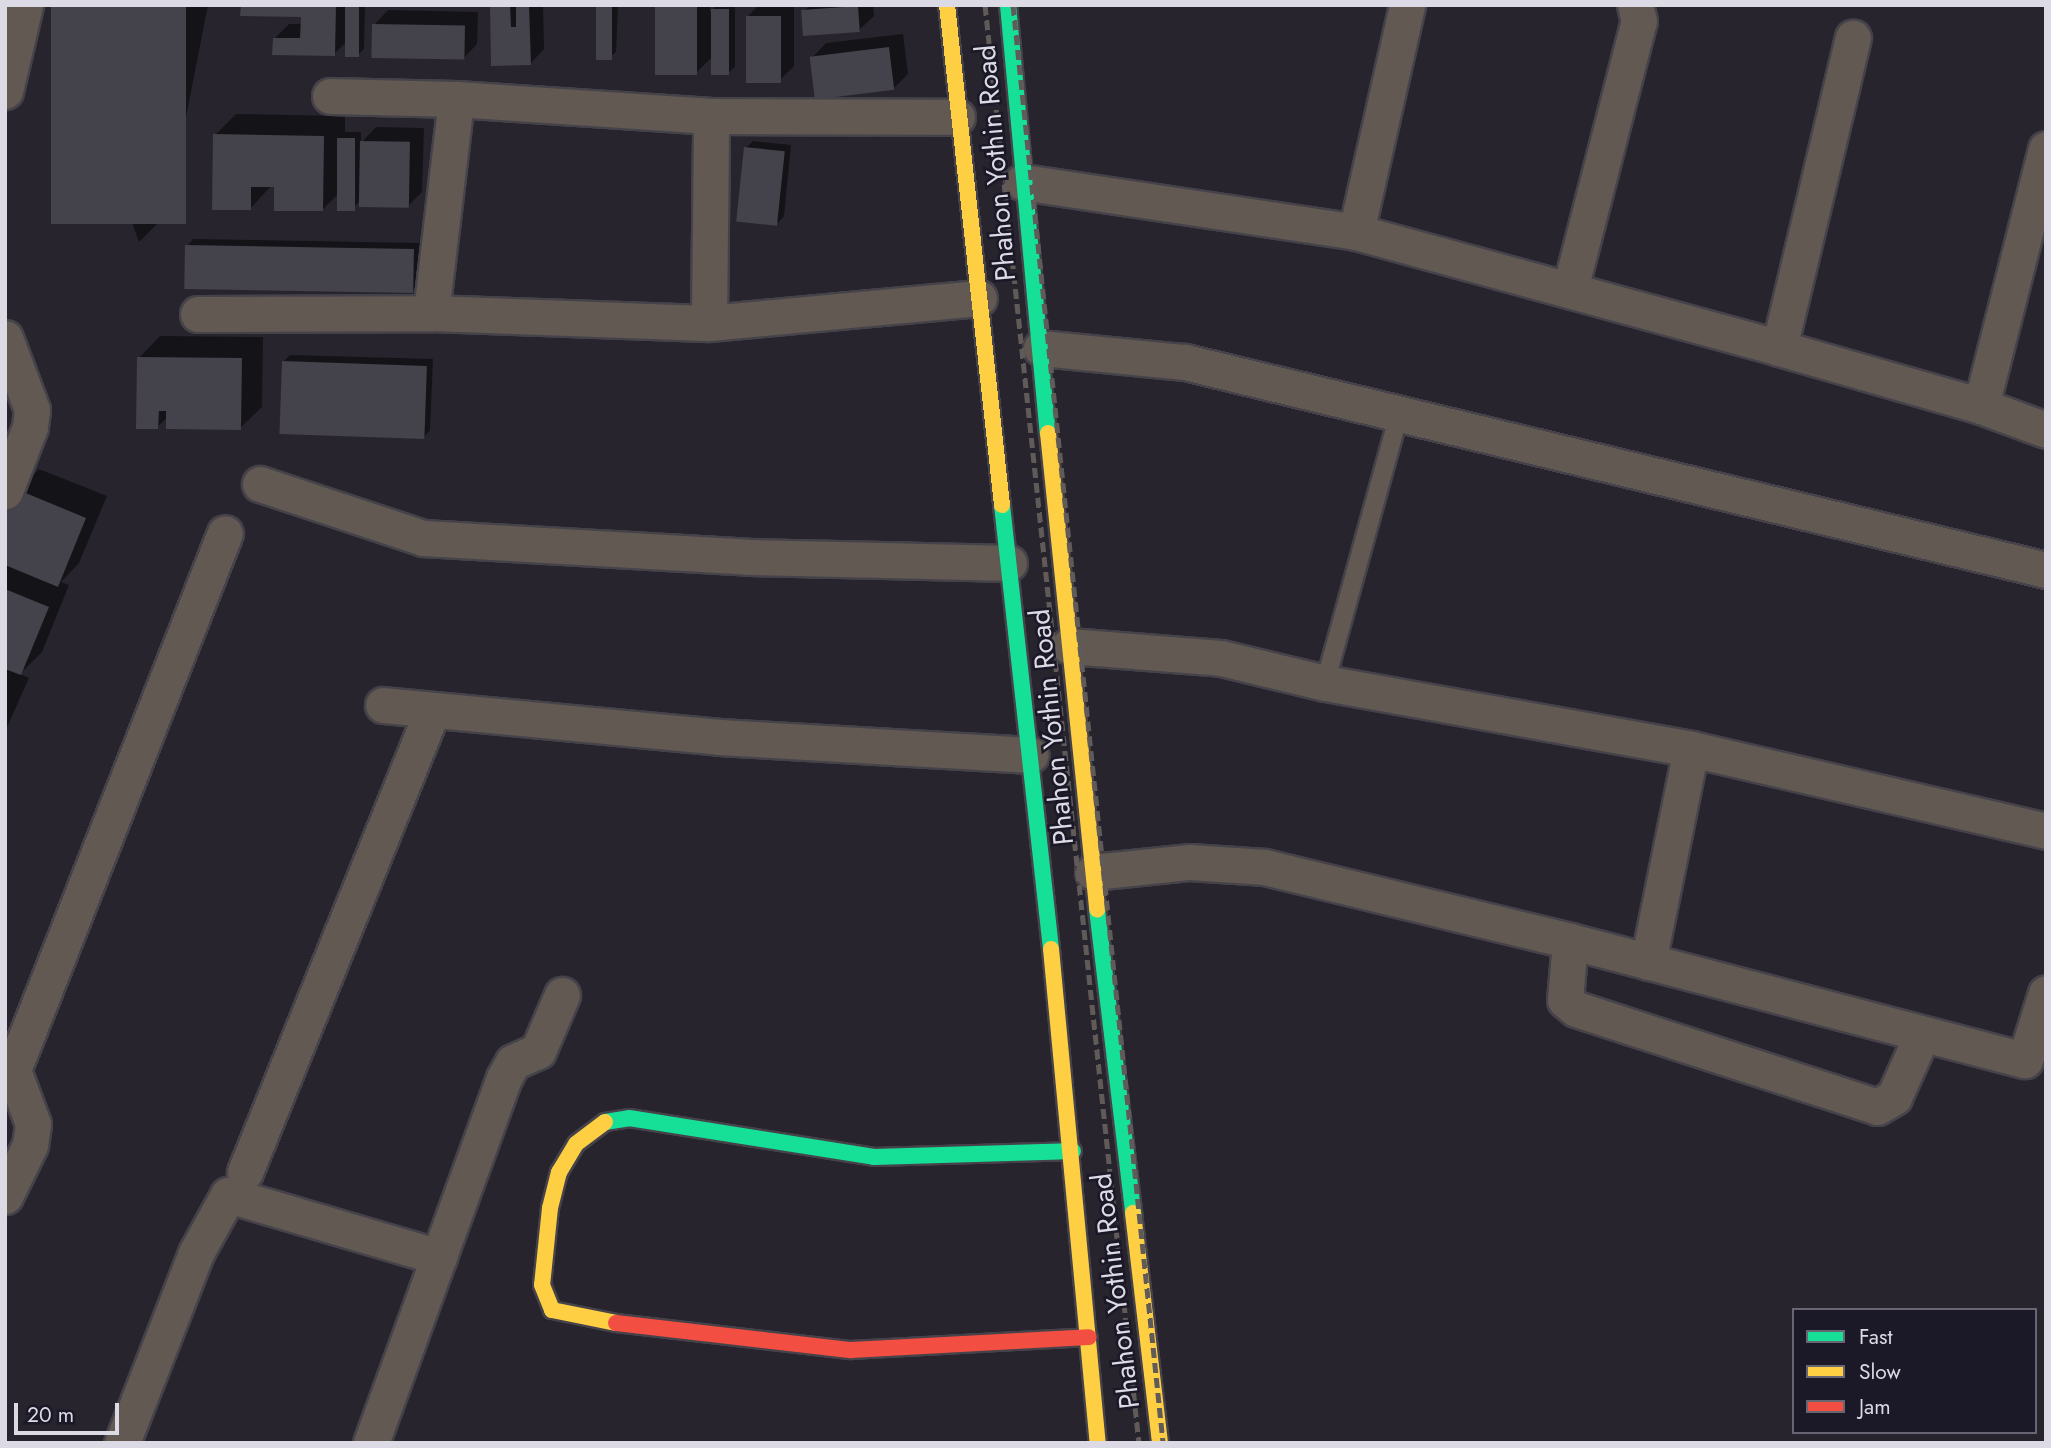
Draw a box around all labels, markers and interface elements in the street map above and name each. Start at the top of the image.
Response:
street label: Phahon Yothin Road [969,43,1023,283]
street label: Phahon Yothin Road [1023,607,1081,847]
street label: Phahon Yothin Road [1085,1171,1147,1411]
legend [1792,1308,2037,1434]
text: Fast [1859,1322,1892,1352]
text: Slow [1859,1357,1901,1387]
scale bar [18,1388,122,1432]
text: Jam [1859,1392,1891,1422]
text: 20 m [27,1400,74,1430]

